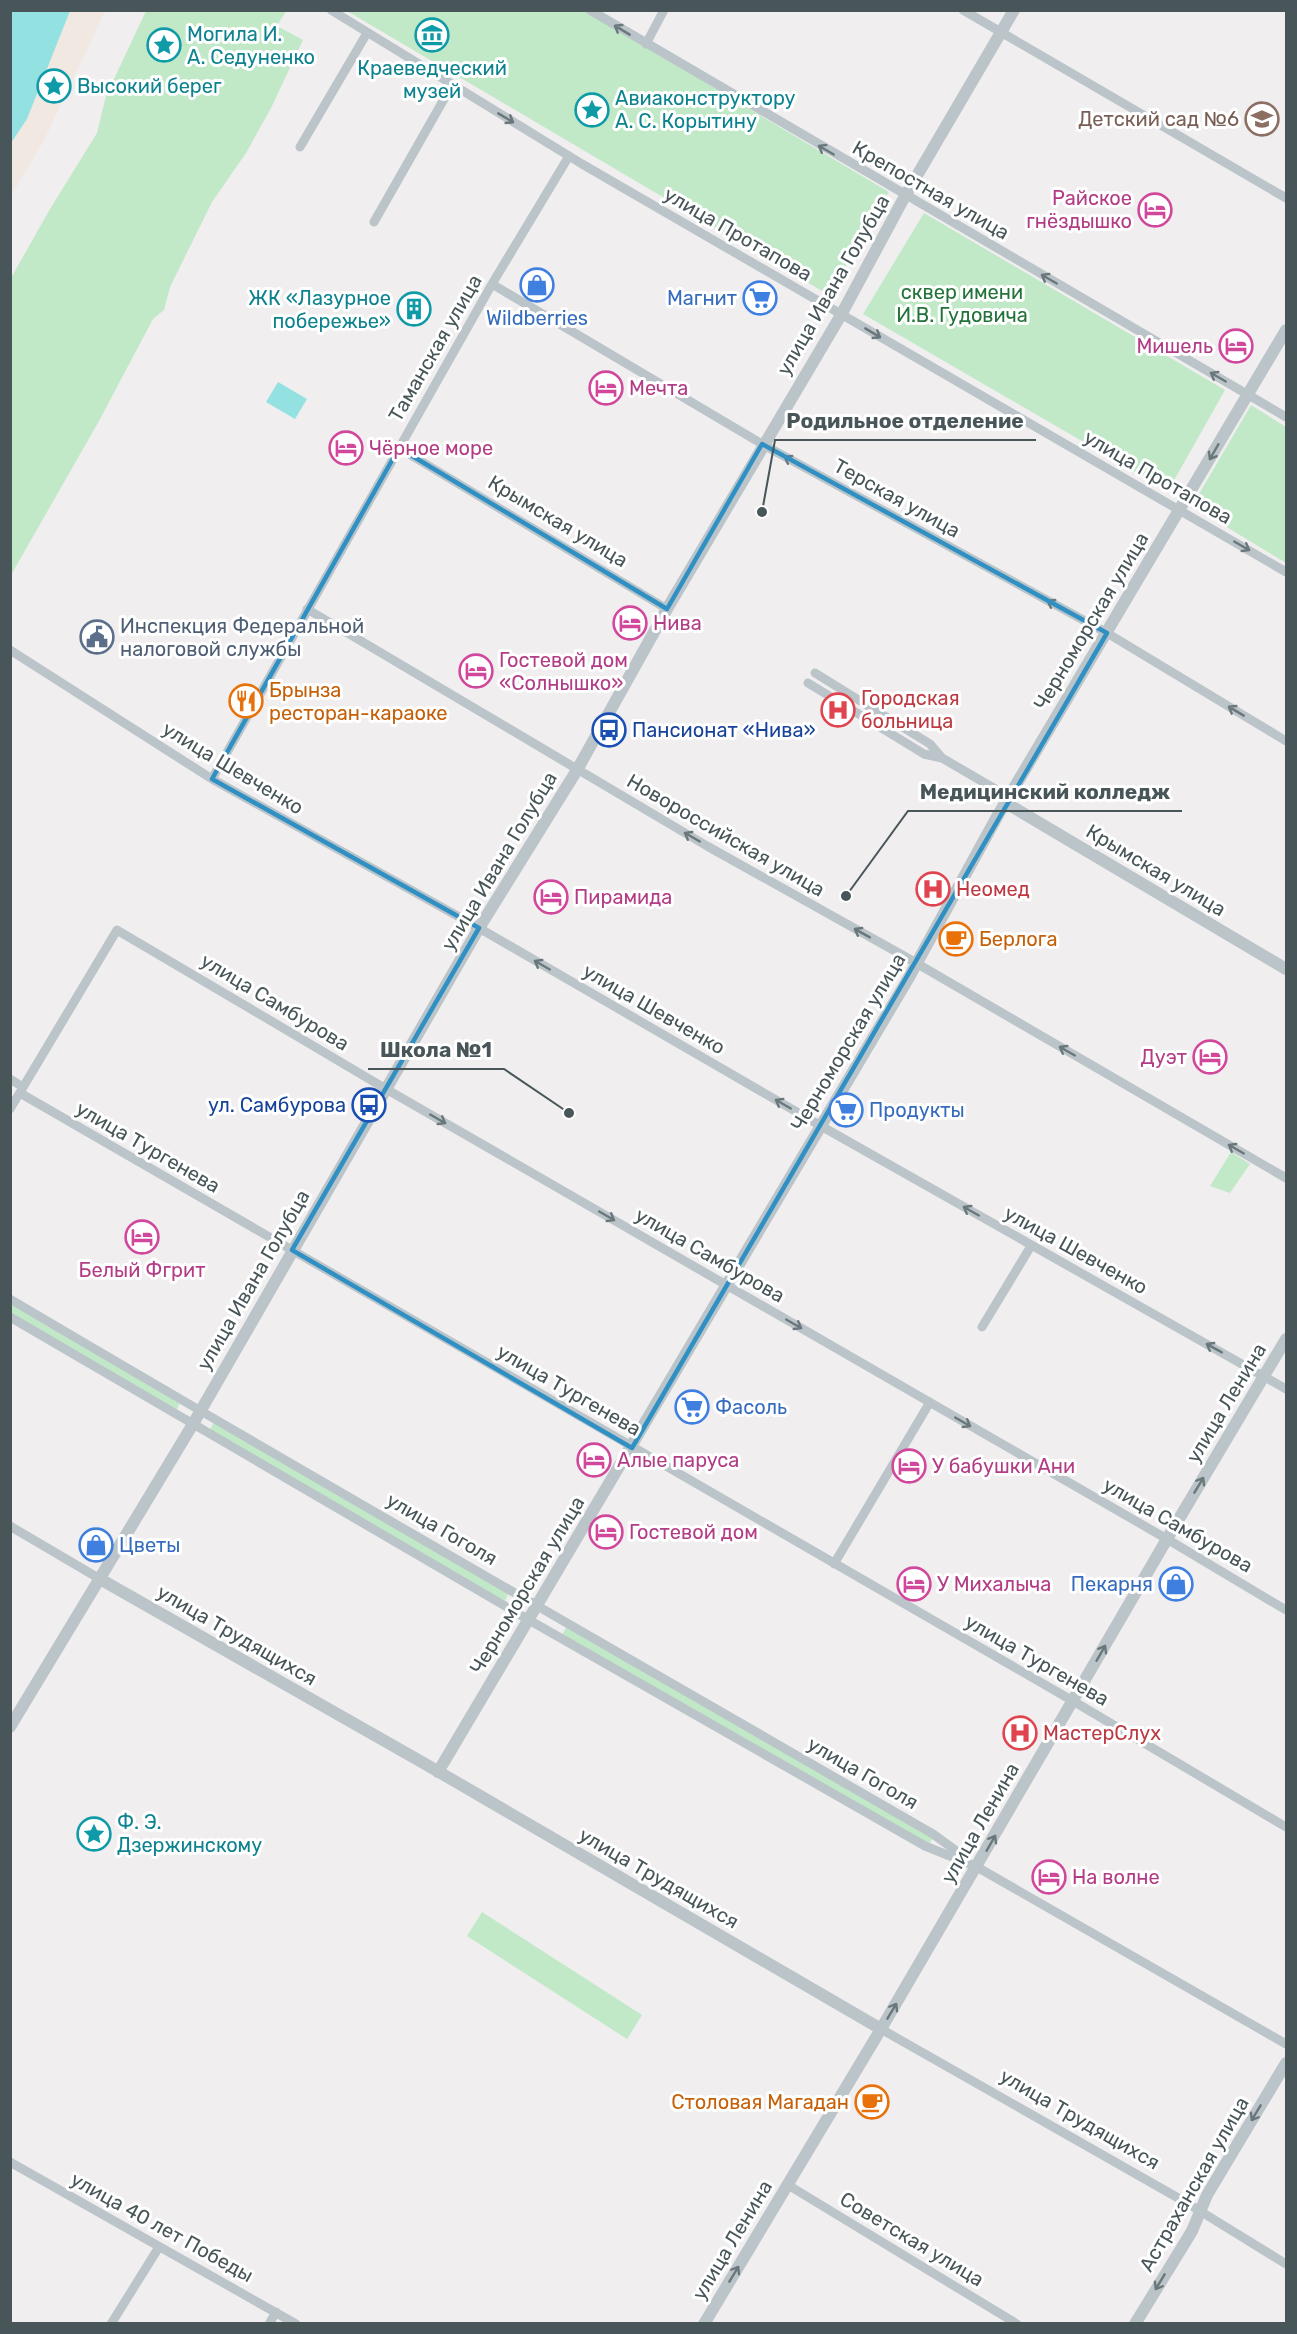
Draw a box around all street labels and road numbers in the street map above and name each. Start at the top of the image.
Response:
street label: Крепостная улица [848,135,1014,245]
street label: улица Протапова [660,182,816,286]
street label: улица Ивана Голубца [771,190,895,380]
street label: Таманская улица [383,270,487,426]
street label: улица Протапова [1080,425,1236,529]
street label: Терская улица [830,453,964,543]
street label: Крымская улица [484,470,632,572]
street label: Черноморская улица [1028,528,1154,714]
street label: улица Шевченко [158,716,308,820]
street label: улица Ивана Голубца [436,767,562,955]
street label: Новороссийская улица [623,768,829,902]
street label: Крымская улица [1082,819,1230,921]
street label: улица Самбурова [197,948,353,1056]
street label: Черноморская улица [785,949,911,1135]
street label: улица Шевченко [579,959,729,1059]
street label: улица Тургенева [72,1096,224,1198]
street label: улица Ивана Голубца [191,1185,315,1375]
street label: улица Шевченко [1000,1201,1152,1299]
street label: улица Самбурова [631,1202,789,1308]
street label: улица Тургенева [493,1339,645,1441]
street label: улица Ленина [1181,1339,1271,1467]
street label: улица Самбурова [1099,1472,1257,1578]
street label: улица Гоголя [382,1488,502,1570]
street label: Черноморская улица [464,1492,590,1678]
street label: улица Трудящихся [153,1579,321,1691]
street label: улица Тургенева [961,1609,1113,1711]
street label: улица Гоголя [803,1732,923,1814]
street label: улица Ленина [936,1758,1024,1888]
street label: улица Трудящихся [575,1822,743,1934]
street label: улица Трудящихся [996,2063,1164,2175]
street label: Астраханская улица [1134,2092,1254,2276]
street label: улица 40 лет Победы [66,2167,258,2287]
street label: улица Ленина [687,2176,777,2304]
street label: Советская улица [836,2187,988,2291]

